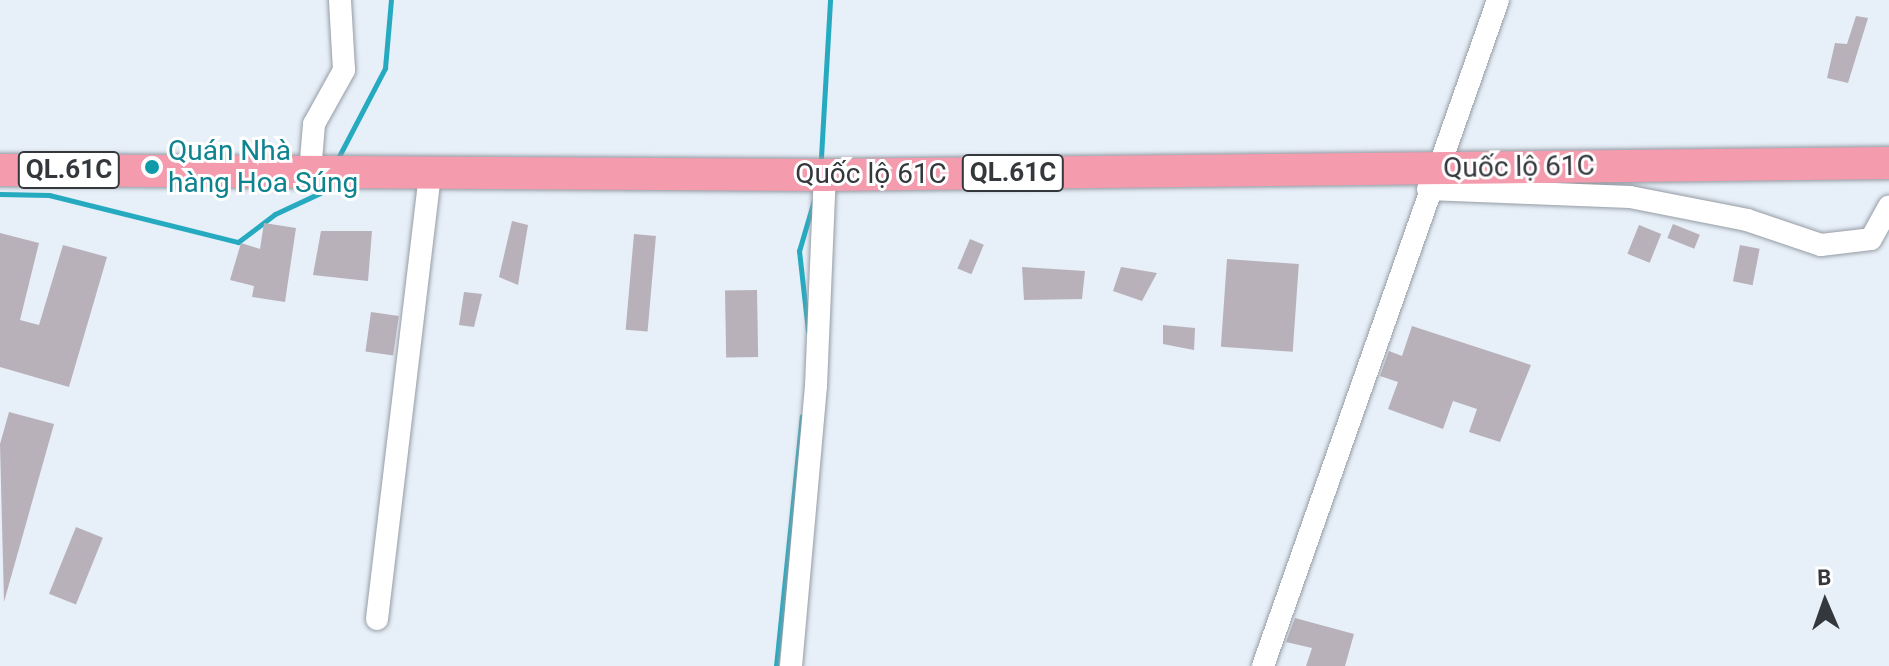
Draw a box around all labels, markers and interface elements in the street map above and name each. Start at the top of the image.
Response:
place label: Quán Nhà hàng Hoa Súng [168,134,358,200]
road number: QL.61C [17,148,121,192]
street label: Quốc lộ 61C [1443,149,1595,185]
road number: QL.61C [961,151,1065,195]
street label: Quốc lộ 61C [795,157,947,191]
marker: Quán Nhà hàng Hoa Súng [143,158,161,176]
north arrow [1785,562,1865,642]
text: B [1817,565,1832,590]

